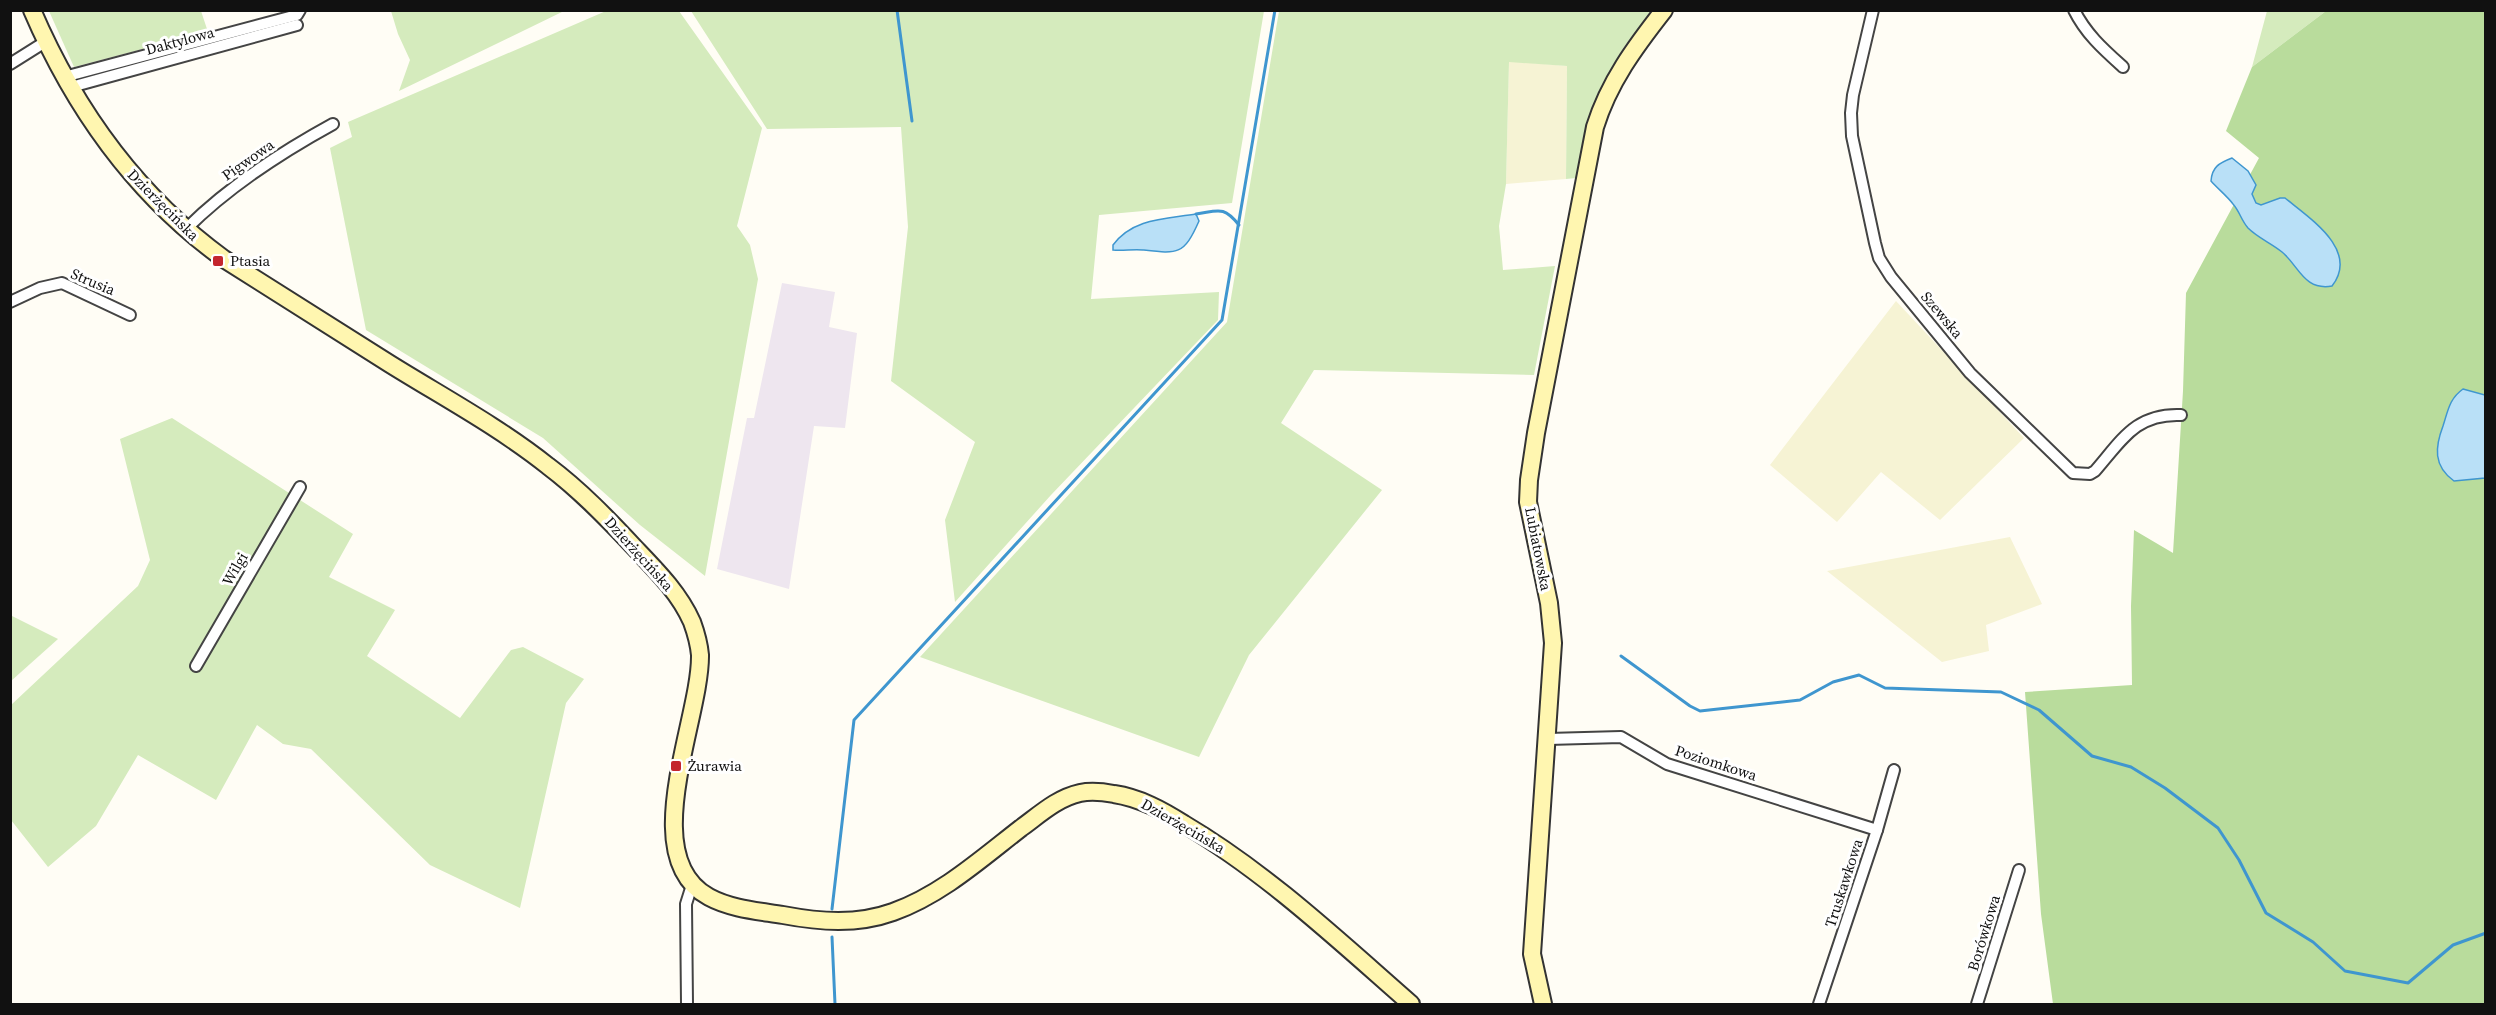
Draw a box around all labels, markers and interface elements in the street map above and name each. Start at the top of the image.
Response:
street label: Daktylowa [143,21,217,60]
street label: Pigwowa [217,134,278,185]
street label: Dzierżęcińska [123,164,204,245]
place label: Ptasia [230,250,271,271]
marker: Ptasia [211,254,225,268]
street label: Strusia [68,263,119,300]
street label: Szewska [1916,287,1969,343]
street label: Lubiatowska [1520,505,1557,593]
street label: Dzierżęcińska [600,512,679,596]
street label: Wilgi [217,548,252,589]
street label: Poziomkowa [1673,739,1760,786]
place label: Żurawia [688,755,742,776]
marker: Żurawia [669,759,683,773]
street label: Dzierżęcińska [1137,793,1229,858]
street label: Truskawkowa [1819,836,1868,930]
street label: Borówkowa [1962,892,2005,973]

